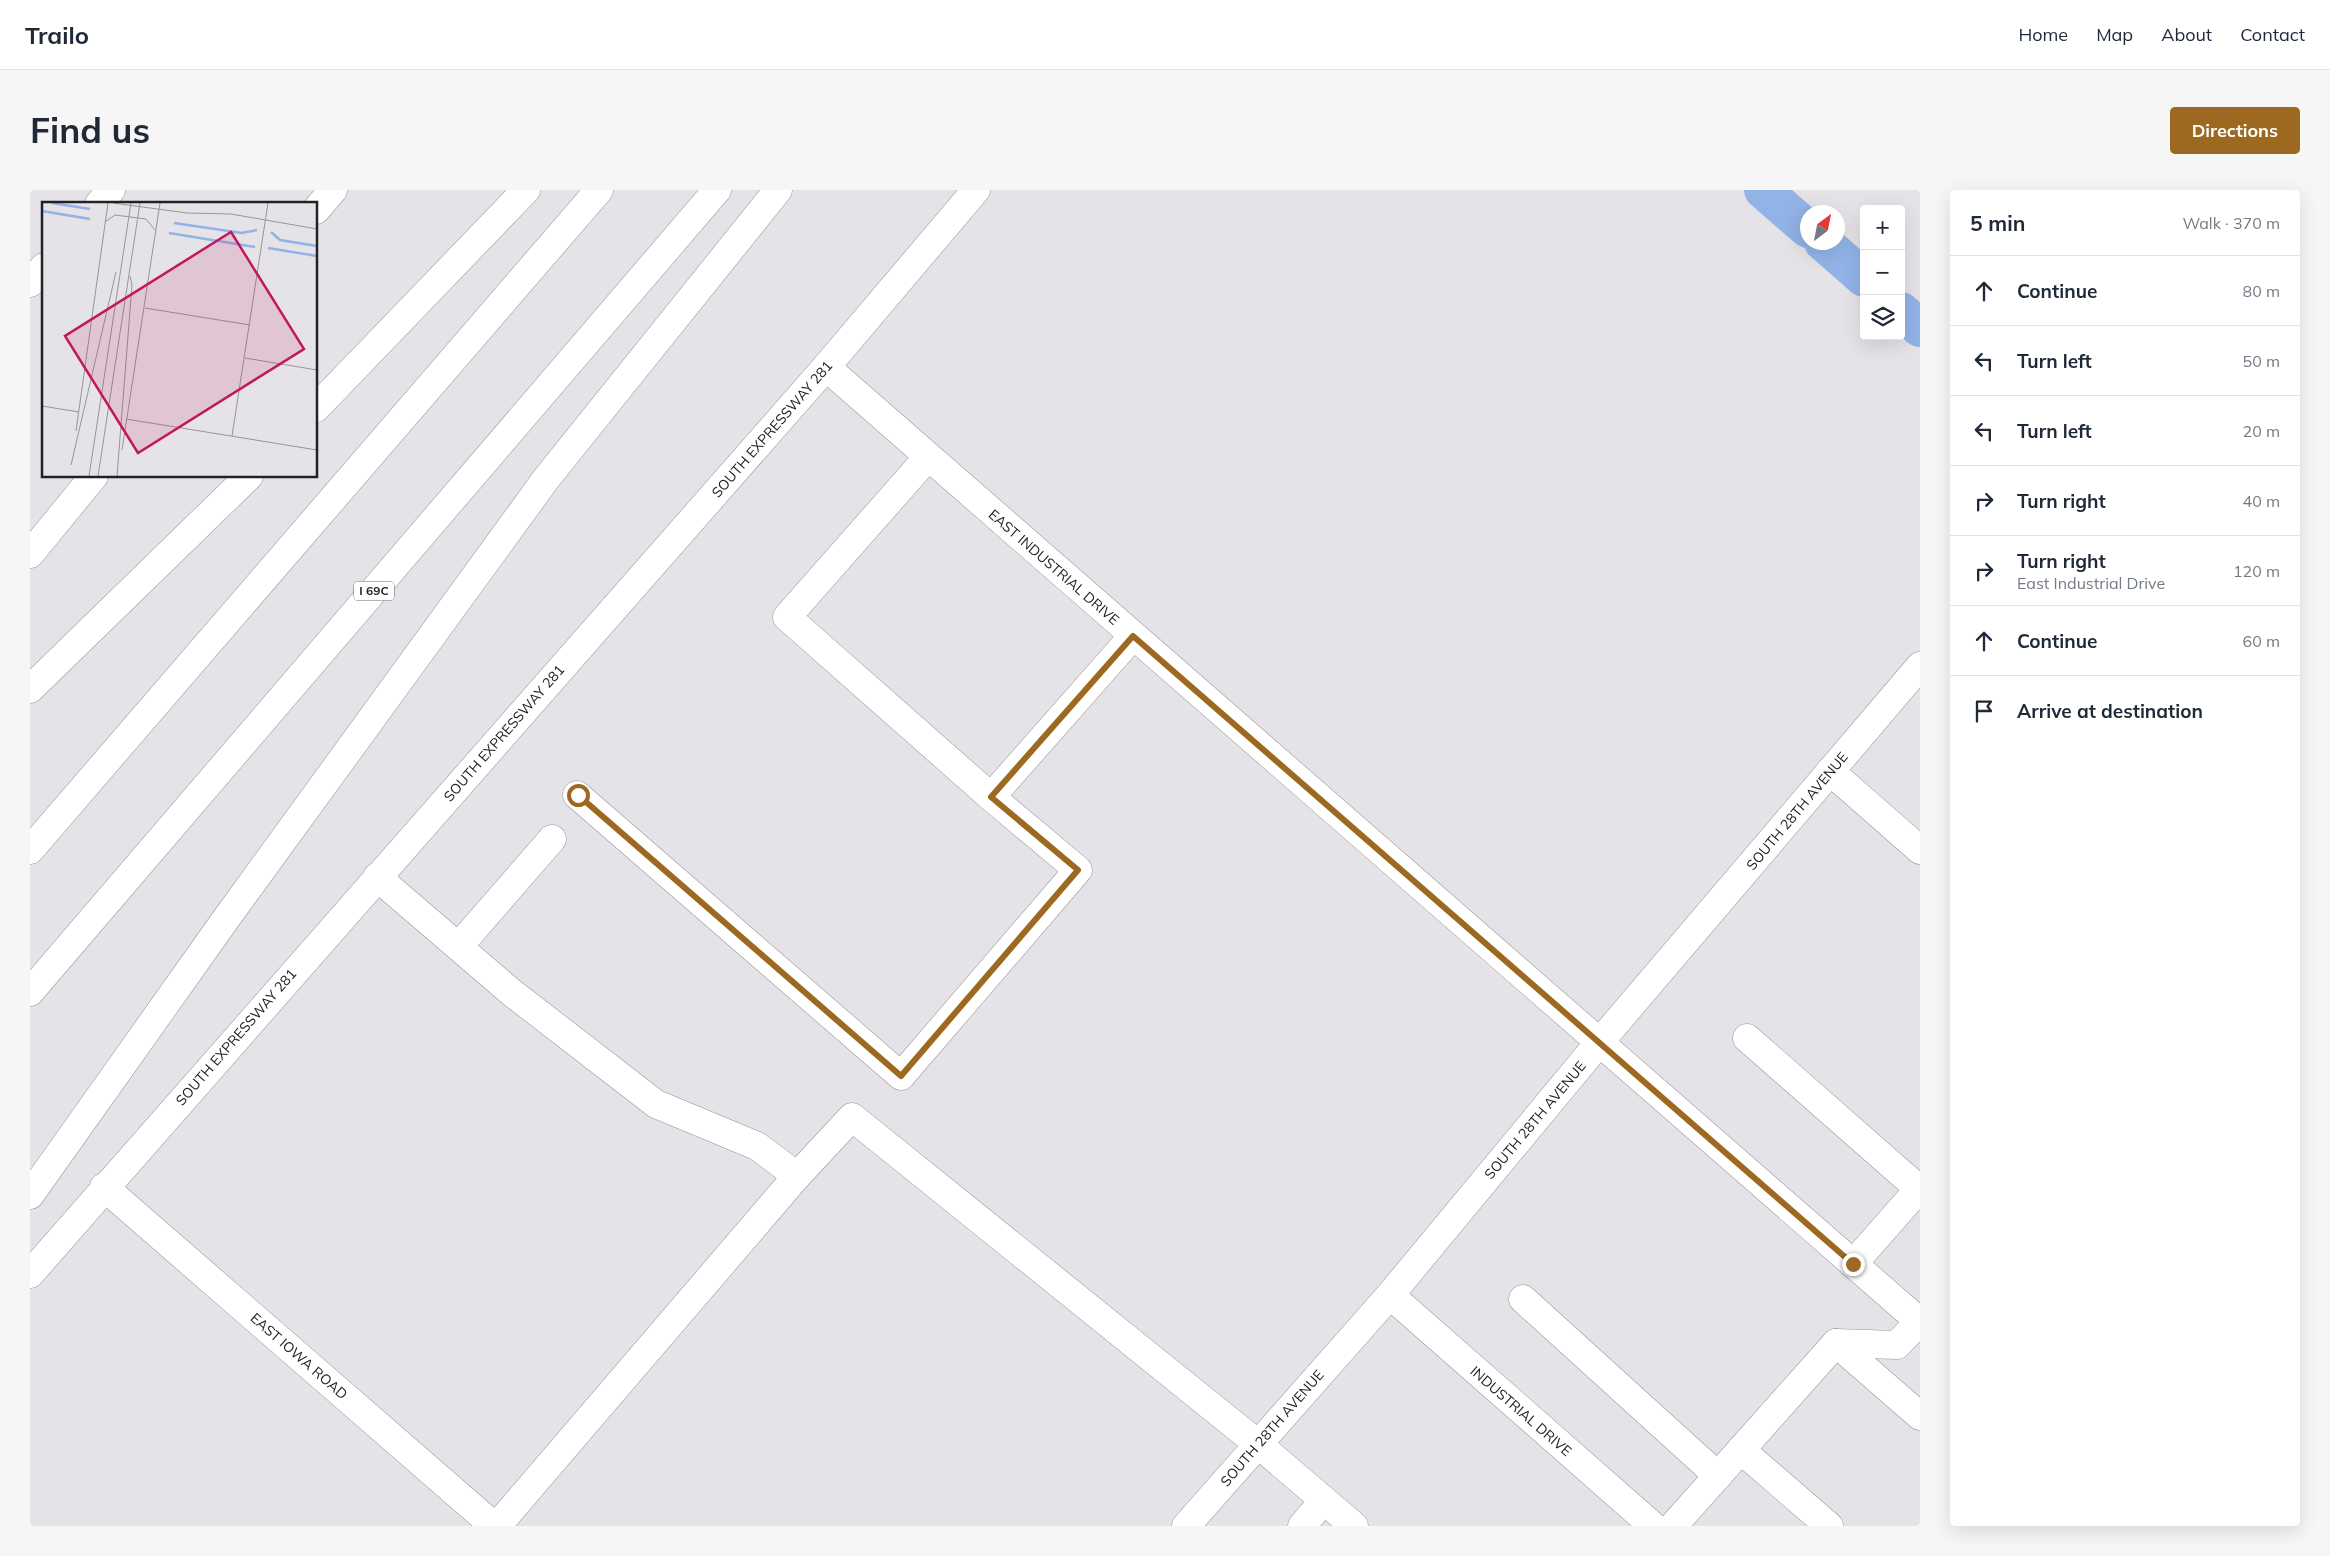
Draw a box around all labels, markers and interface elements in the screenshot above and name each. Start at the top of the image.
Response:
text: Trailo [25,20,89,50]
text: Home [2018,23,2068,46]
text: Map [2096,23,2133,46]
text: About [2161,23,2212,46]
text: Contact [2240,23,2305,46]
button: Directions [2170,107,2300,154]
text: Find us [30,108,150,152]
inset map [42,202,318,478]
north arrow [1800,205,1845,250]
map controls [1860,205,1905,340]
button: + [1860,205,1905,250]
text: 5 min [1970,210,2025,236]
text: Walk · 370 m [2182,213,2280,233]
button: − [1860,250,1905,295]
icon: ahead [1970,277,1998,305]
text: Continue [2017,279,2097,303]
text: 80 m [2243,281,2280,301]
button: layers [1860,295,1905,340]
icon: left [1970,347,1998,375]
text: Turn left [2017,349,2092,373]
text: 50 m [2243,351,2280,371]
street label: SOUTH EXPRESSWAY 281 [708,357,836,501]
icon: left [1970,417,1998,445]
text: Turn left [2017,419,2092,443]
text: 20 m [2243,421,2280,441]
icon: right [1970,487,1998,515]
text: Turn right [2017,489,2106,513]
text: 40 m [2243,491,2280,511]
street label: EAST INDUSTRIAL DRIVE [985,505,1123,629]
text: Turn right [2017,549,2106,573]
icon: right [1970,557,1998,585]
text: 120 m [2233,561,2280,581]
text: East Industrial Drive [2017,573,2165,593]
road number: I 69C [354,582,394,601]
icon: ahead [1970,627,1998,655]
text: Continue [2017,629,2097,653]
text: 60 m [2243,631,2280,651]
street label: SOUTH EXPRESSWAY 281 [440,661,568,805]
icon: arrive [1970,697,1998,725]
text: Arrive at destination [2017,699,2203,723]
street label: SOUTH 28TH AVENUE [1742,748,1852,874]
route start [567,784,590,807]
street label: SOUTH EXPRESSWAY 281 [172,965,300,1109]
street label: SOUTH 28TH AVENUE [1480,1057,1590,1183]
route end [1842,1253,1865,1276]
street label: EAST IOWA ROAD [247,1309,351,1403]
street label: INDUSTRIAL DRIVE [1467,1362,1575,1460]
street label: SOUTH 28TH AVENUE [1216,1366,1328,1490]

